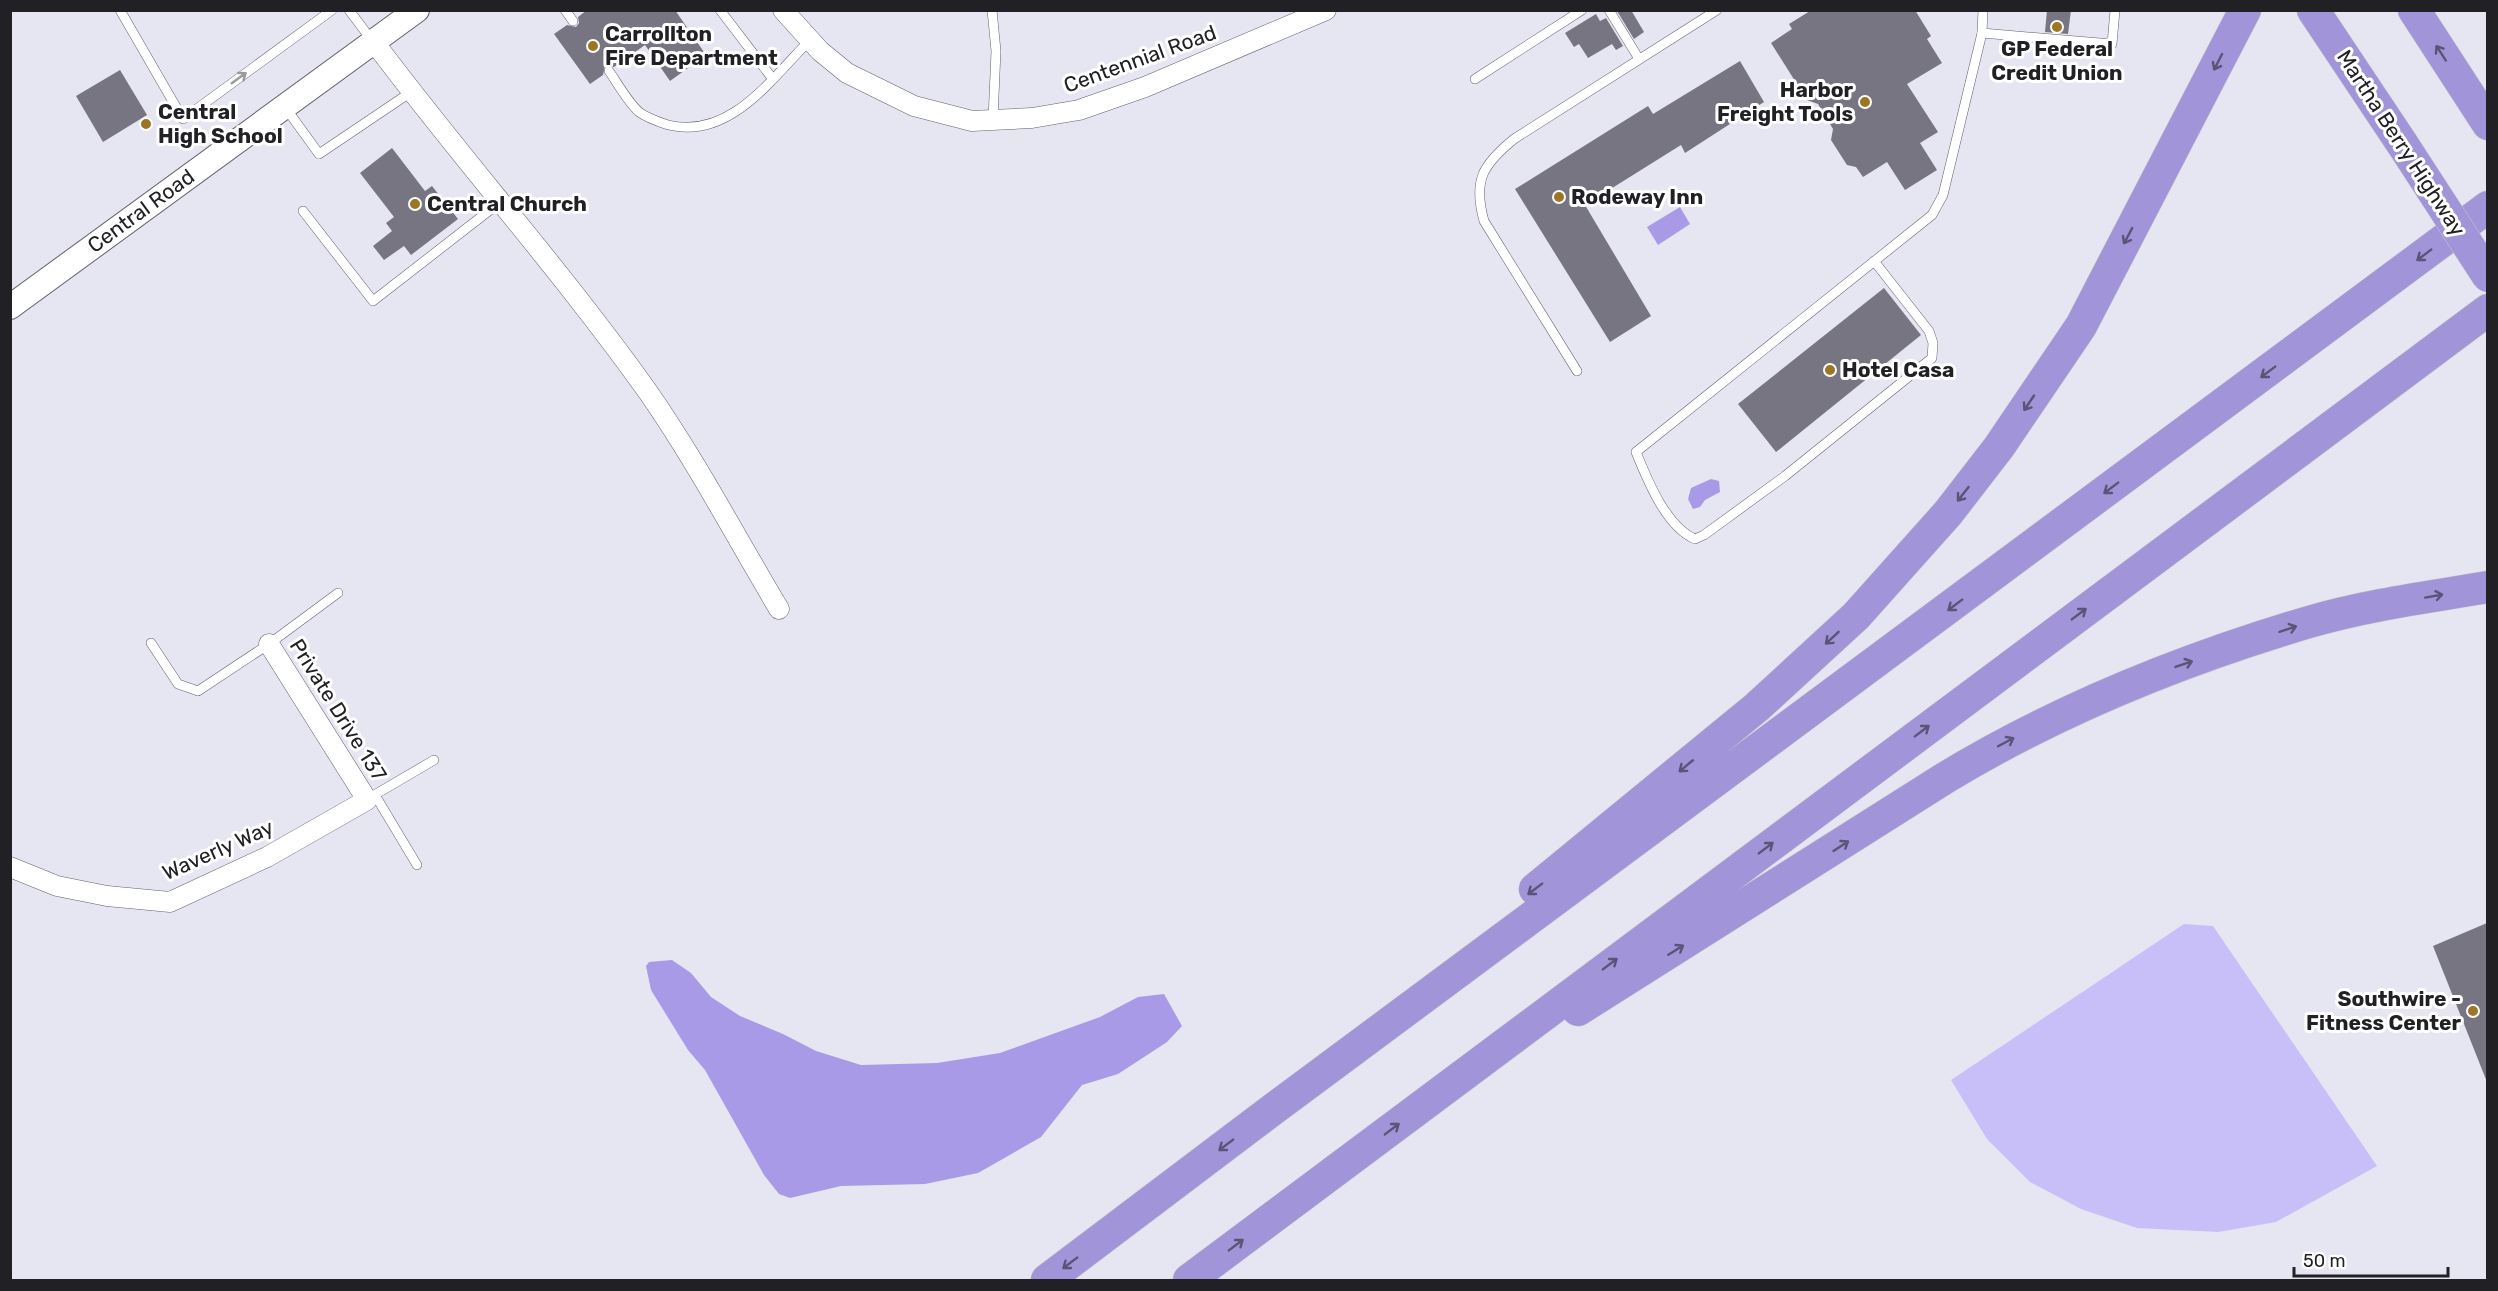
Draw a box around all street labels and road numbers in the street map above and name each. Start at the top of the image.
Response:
street label: Centennial Road [1060,19,1219,98]
street label: Martha Berry Highway [2332,45,2471,241]
street label: Central Road [82,163,199,258]
street label: Private Drive 137 [285,634,392,785]
street label: Waverly Way [158,814,278,885]

